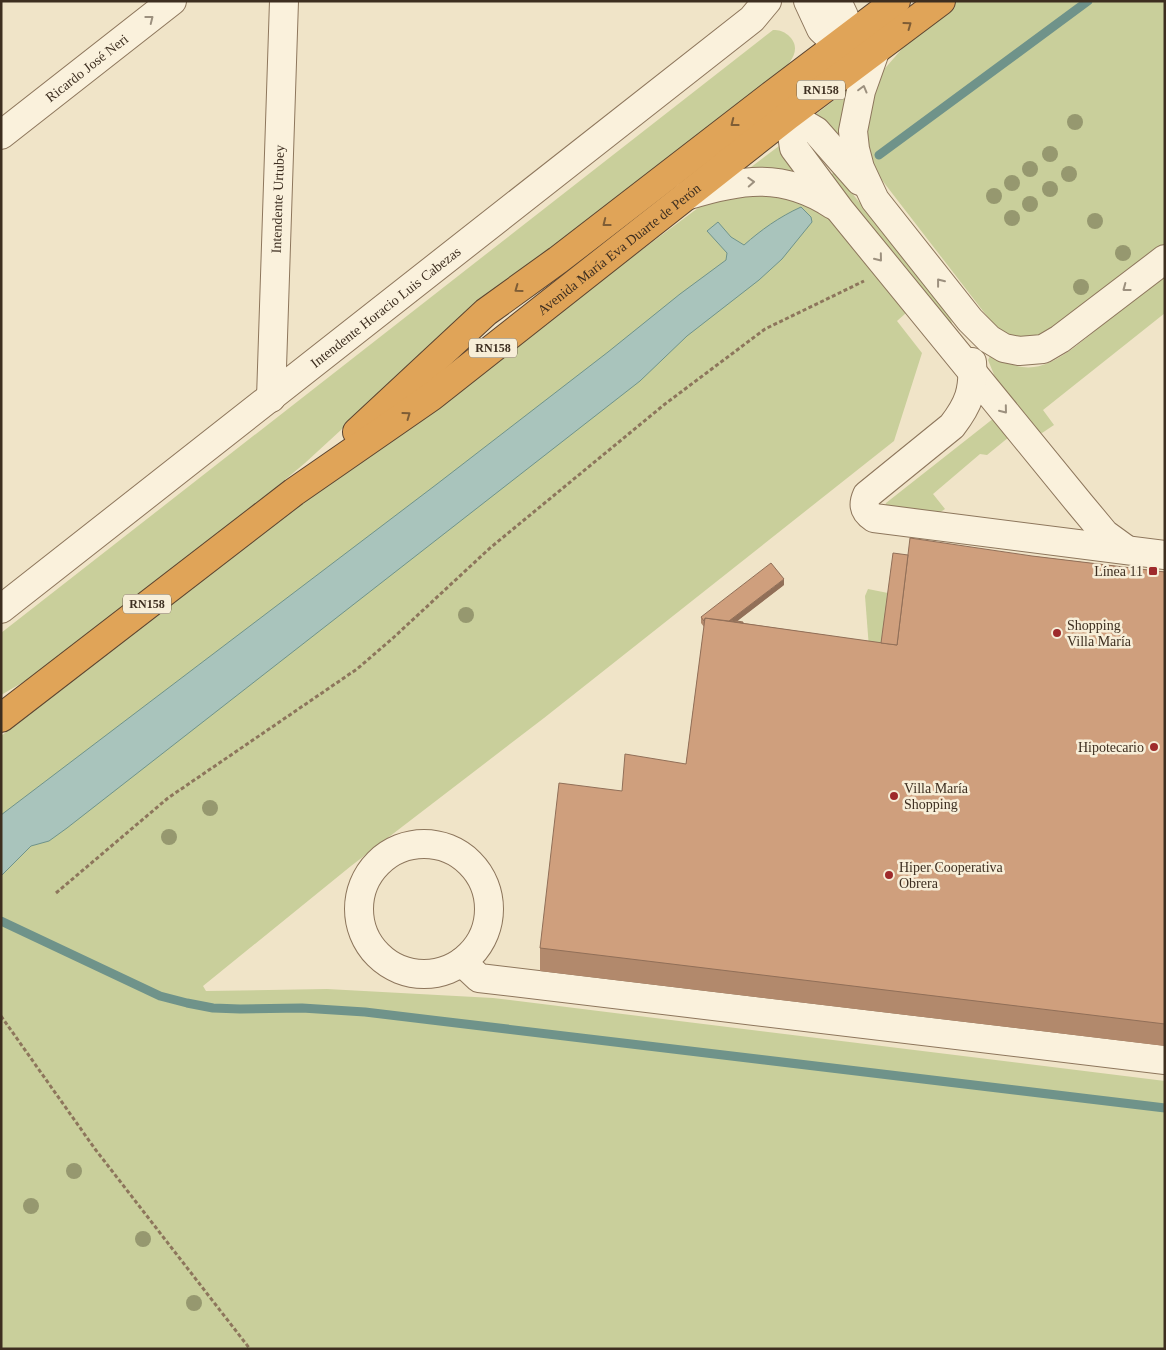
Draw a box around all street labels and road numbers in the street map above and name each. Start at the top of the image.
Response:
street label: Ricardo José Neri [43,31,131,105]
road number: RN158 [797,80,845,100]
street label: Intendente Urtubey [268,145,287,254]
street label: Avenida María Eva Duarte de Perón [535,180,703,318]
street label: Intendente Horacio Luis Cabezas [308,243,463,370]
road number: RN158 [469,338,517,358]
road number: RN158 [123,594,171,614]

